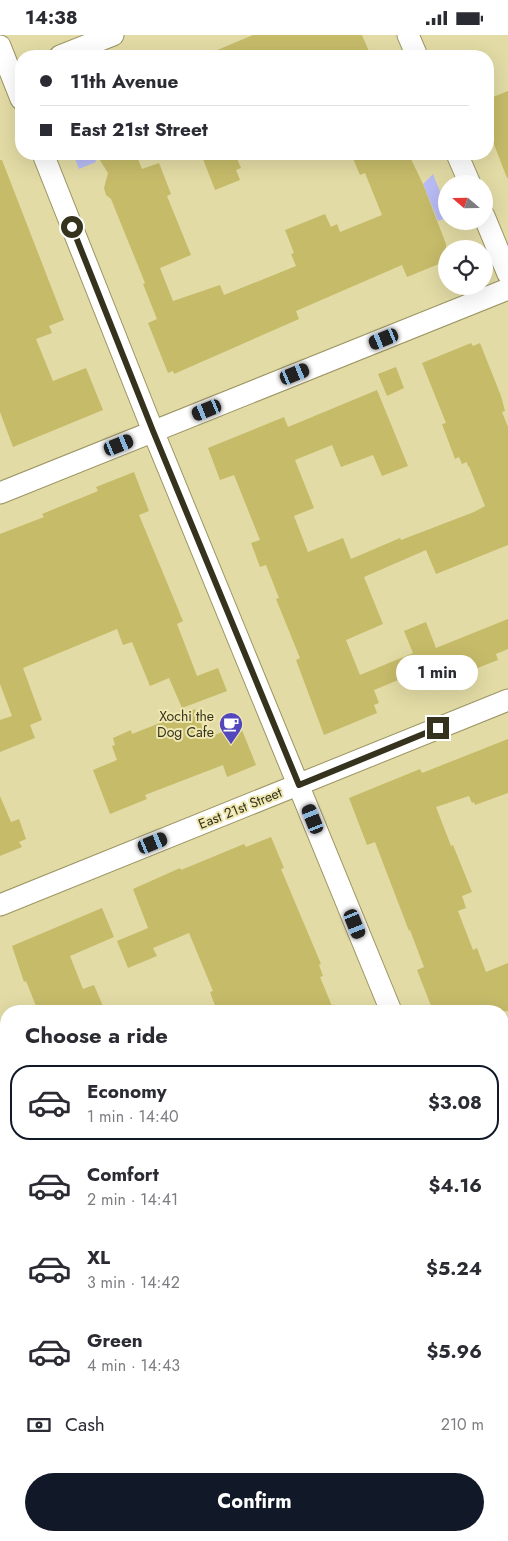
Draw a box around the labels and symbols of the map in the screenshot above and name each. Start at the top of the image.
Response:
north arrow [438,175,492,230]
route start [61,216,83,238]
car [367,326,400,352]
car [278,361,311,387]
car [190,397,223,423]
car [102,432,135,458]
callout: 1 min [397,655,479,691]
place label: Xochi the Dog Cafe [157,706,214,742]
cafe icon: Xochi the Dog Cafe [218,711,244,745]
route end [427,717,449,739]
street label: East 21st Street [195,782,285,834]
car [300,802,325,836]
car [136,830,169,856]
car [342,907,367,941]

